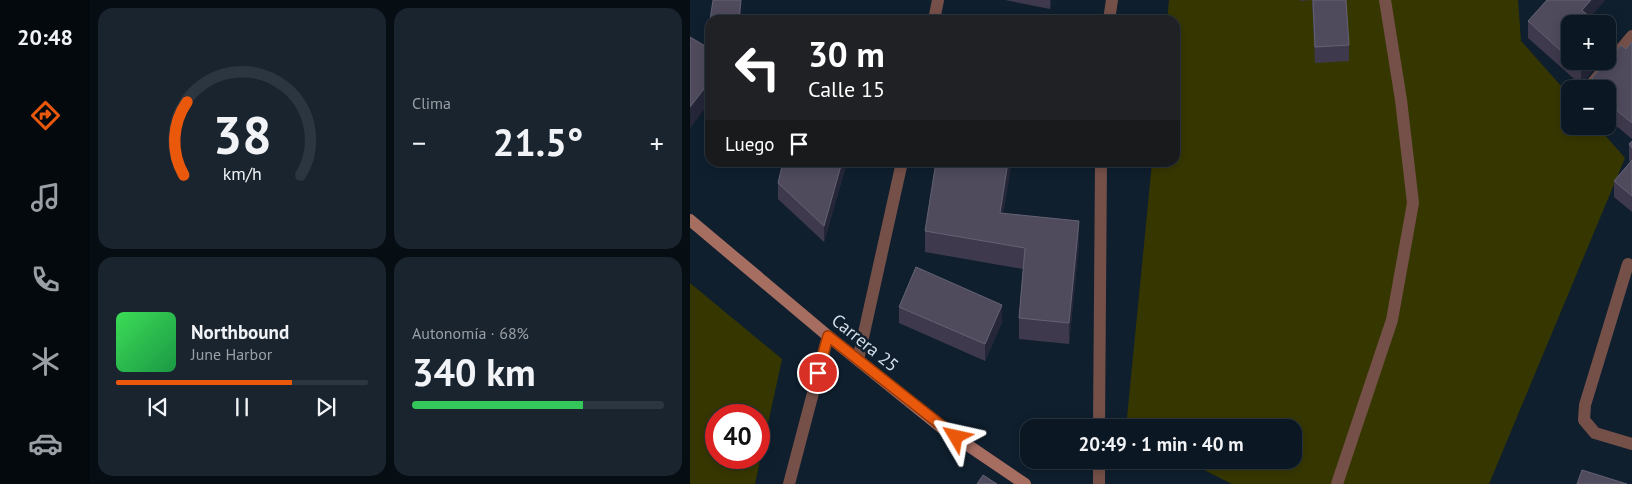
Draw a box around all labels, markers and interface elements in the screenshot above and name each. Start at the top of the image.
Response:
map controls [1561,15,1616,135]
button: + [1561,15,1616,70]
text: 20:48 [17,23,73,51]
text: 30 m [808,31,885,77]
icon: left [725,35,790,100]
text: Calle 15 [808,75,885,103]
button: − [1561,80,1616,135]
text: Clima [412,93,451,113]
icon: directions [28,98,63,133]
text: 38 [213,101,271,168]
text: 21.5° [493,117,583,166]
text: − [412,124,426,161]
text: + [650,124,664,161]
icon: arrive [785,130,813,158]
text: Luego [725,132,775,156]
text: km/h [222,162,262,185]
icon: music [28,180,63,215]
icon: phone [28,262,63,297]
street label: Carrera 25 [827,309,904,377]
text: Northbound [191,320,289,344]
text: Autonomía · 68% [412,323,529,343]
icon: climate [28,344,63,379]
text: June Harbor [191,344,272,364]
text: 340 km [412,347,536,396]
pin [797,352,839,394]
icon: arrive [804,359,832,387]
icon: previous [144,393,172,421]
icon: pause [228,393,256,421]
icon: next [312,393,340,421]
speed limit sign: 40 [705,404,770,469]
position arrow [929,410,981,462]
icon: car [28,426,63,461]
text: 20:49 · 1 min · 40 m [1078,432,1244,456]

